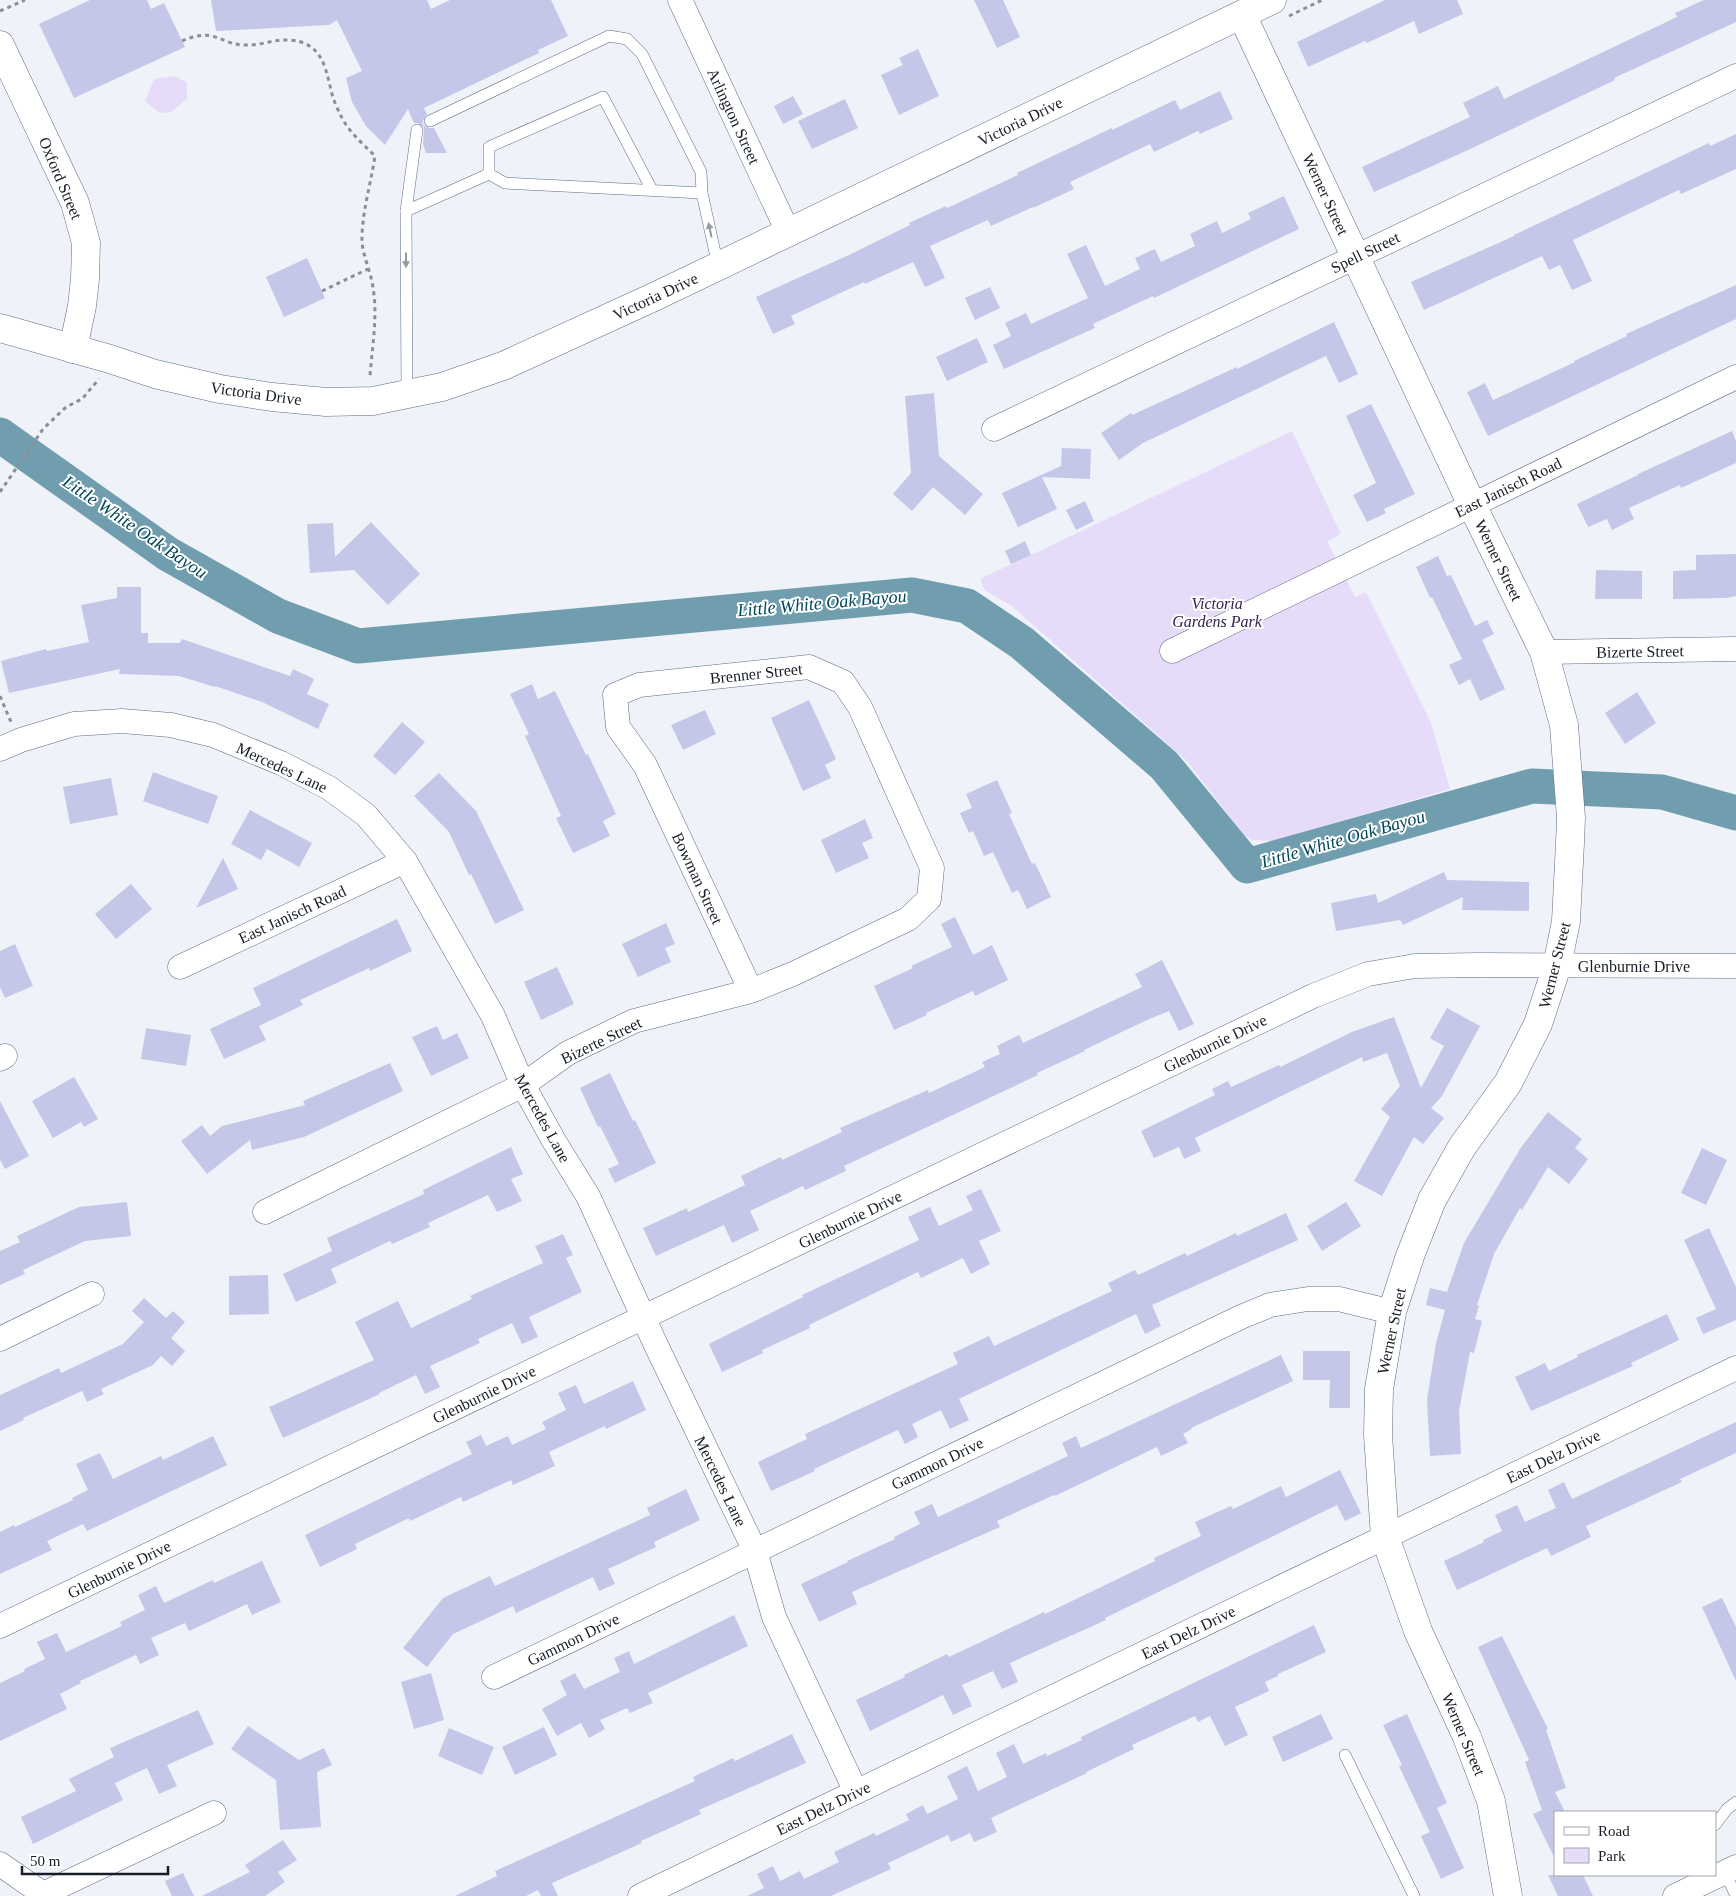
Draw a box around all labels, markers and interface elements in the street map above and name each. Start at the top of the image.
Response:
street label: Arlington Street [703,66,763,168]
street label: Victoria Drive [975,94,1065,149]
street label: Oxford Street [36,135,86,222]
street label: Werner Street [1299,151,1352,238]
one-way arrow [706,222,714,237]
street label: Spell Street [1328,228,1403,277]
one-way arrow [402,252,410,268]
street label: Victoria Drive [610,269,700,324]
street label: Victoria Drive [209,379,303,408]
street label: East Janisch Road [1452,454,1564,521]
water label: Little White Oak Bayou [58,471,211,583]
street label: Werner Street [1472,517,1526,604]
water label: Little White Oak Bayou [736,586,907,620]
park label: Victoria Gardens Park [1172,595,1263,630]
street label: Bizerte Street [1596,642,1684,661]
street label: Brenner Street [709,660,804,687]
street label: Mercedes Lane [234,739,330,796]
water label: Little White Oak Bayou [1258,806,1427,872]
street label: Bowman Street [669,830,726,927]
street label: East Janisch Road [236,882,349,947]
street label: Werner Street [1536,920,1574,1010]
street label: Glenburnie Drive [1578,958,1690,975]
street label: Glenburnie Drive [1161,1011,1269,1076]
street label: Bizerte Street [558,1013,645,1067]
street label: Mercedes Lane [511,1071,574,1165]
street label: Glenburnie Drive [796,1187,904,1252]
street label: Werner Street [1374,1286,1409,1376]
street label: Glenburnie Drive [430,1362,538,1427]
street label: East Delz Drive [1504,1426,1603,1486]
street label: Mercedes Lane [691,1433,750,1529]
street label: Gammon Drive [889,1434,986,1493]
street label: Glenburnie Drive [65,1537,173,1602]
street label: East Delz Drive [1139,1602,1238,1662]
street label: Gammon Drive [525,1610,622,1669]
street label: Werner Street [1439,1690,1489,1779]
street label: East Delz Drive [774,1778,873,1838]
legend [1554,1811,1716,1876]
text: Road [1598,1823,1630,1839]
scale bar [22,1844,169,1876]
text: Park [1598,1848,1626,1864]
text: 50 m [30,1853,61,1869]

